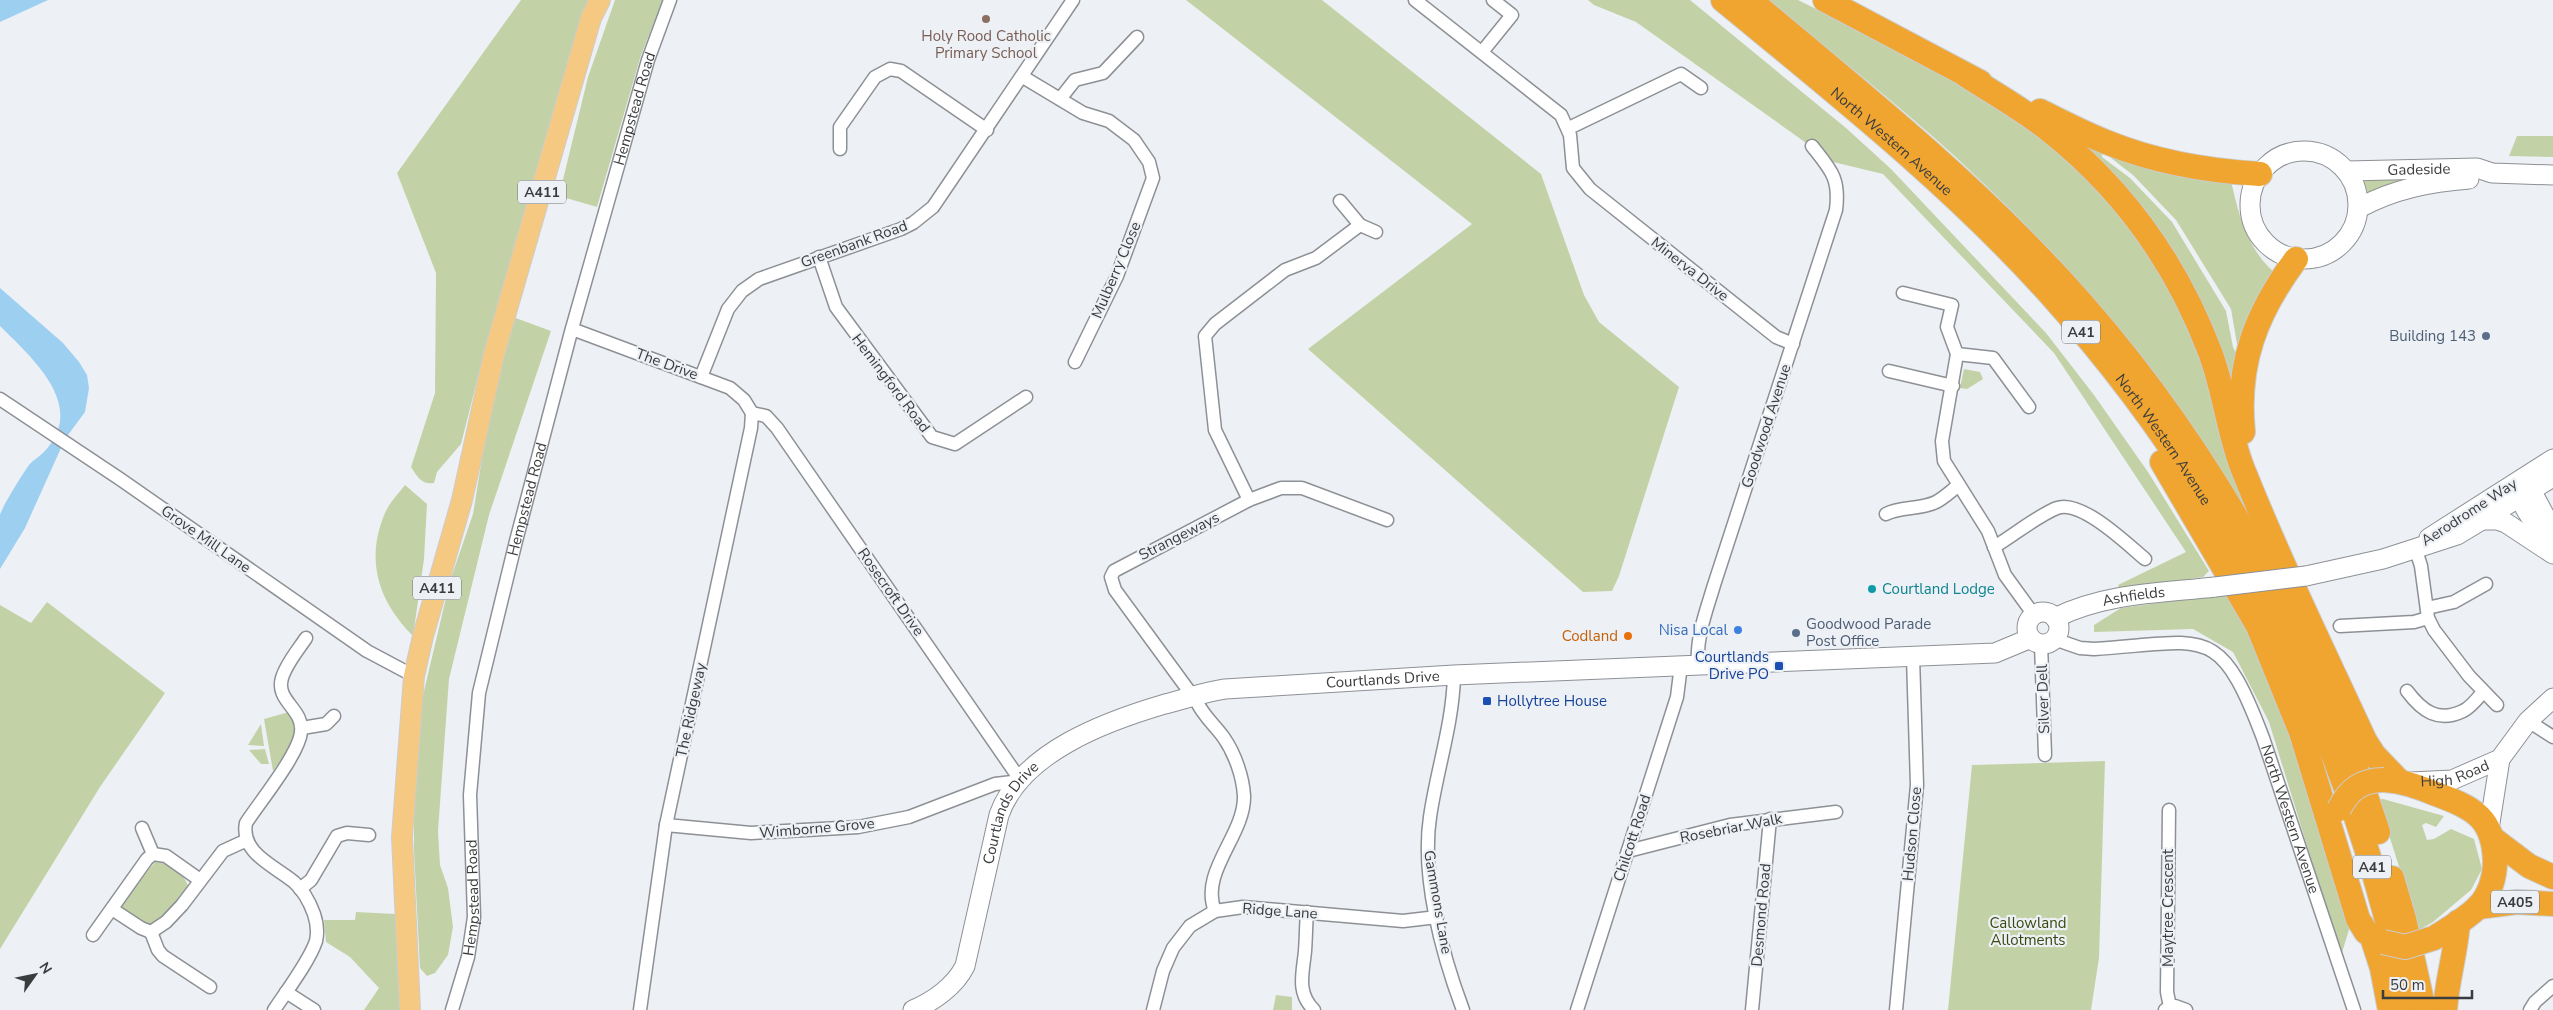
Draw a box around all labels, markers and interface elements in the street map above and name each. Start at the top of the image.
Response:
marker: Holy Rood Catholic Primary School [980,13,992,25]
place label: Holy Rood Catholic Primary School [921,26,1051,63]
street label: Hempstead Road [609,49,660,168]
street label: North Western Avenue [1826,83,1957,200]
street label: Gadeside [2387,159,2451,180]
road number: A411 [518,180,566,203]
street label: Greenbank Road [798,215,910,273]
street label: Mulberry Close [1087,219,1145,321]
street label: Minerva Drive [1647,232,1733,306]
road number: A41 [2062,321,2100,344]
place label: Building 143 [2389,326,2476,346]
street label: Hemingford Road [847,329,935,437]
marker: Building 143 [2480,330,2492,342]
street label: The Drive [633,343,701,385]
street label: Goodwood Avenue [1737,361,1795,491]
street label: North Western Avenue [2111,370,2216,509]
street label: Hempstead Road [503,440,552,558]
street label: Aerodrome Way [2417,473,2521,551]
street label: Grove Mill Lane [157,501,255,577]
street label: Strangeways [1135,507,1223,565]
street label: Rosecroft Drive [853,544,929,640]
road number: A411 [413,576,461,600]
place label: Courtland Lodge [1882,579,1995,599]
street label: Ashfields [2100,582,2166,611]
marker: Courtland Lodge [1866,583,1878,595]
place label: Goodwood Parade Post Office [1806,614,1931,651]
place label: Nisa Local [1659,620,1729,640]
marker: Nisa Local [1732,624,1744,636]
place label: Codland [1562,626,1618,646]
marker: Goodwood Parade Post Office [1790,627,1802,639]
marker: Codland [1622,630,1634,642]
place label: Courtlands Drive PO [1695,647,1769,684]
marker: Courtlands Drive PO [1773,660,1785,672]
street label: The Ridgeway [671,661,711,759]
street label: Silver Dell [2032,663,2054,734]
street label: Courtlands Drive [1325,666,1440,693]
place label: Hollytree House [1497,691,1607,711]
marker: Hollytree House [1481,695,1493,707]
street label: North Western Avenue [2256,742,2324,896]
street label: High Road [2420,755,2492,792]
street label: Courtlands Drive [978,757,1043,866]
street label: Hudson Close [1898,786,1926,882]
street label: Chilcott Road [1608,792,1656,884]
street label: Rosebriar Walk [1678,808,1784,848]
street label: Wimborne Grove [759,813,875,843]
street label: Hempstead Road [458,839,484,957]
street label: Maytree Crescent [2158,848,2178,967]
street label: Gammons Lane [1419,849,1457,955]
road number: A41 [2353,856,2391,879]
street label: Desmond Road [1747,863,1775,967]
road number: A405 [2491,890,2539,914]
street label: Ridge Lane [1242,898,1318,924]
park label: Callowland Allotments [1989,913,2067,950]
north arrow [10,950,60,1000]
text: N [35,959,56,978]
scale bar [2383,968,2472,1000]
text: 50 m [2390,975,2425,995]

